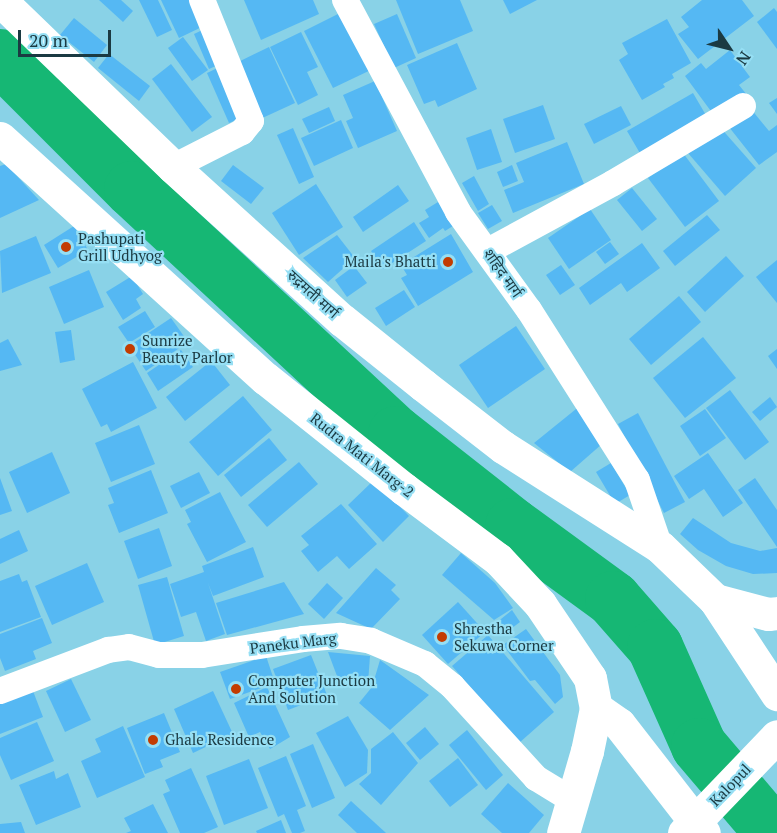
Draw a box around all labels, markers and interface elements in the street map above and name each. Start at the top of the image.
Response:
scale bar [21,18,114,56]
north arrow [699,18,759,78]
text: 20 m [29,28,68,52]
text: N [731,47,756,70]
place label: Pashupati Grill Udhyog [78,229,162,264]
marker: Pashupati Grill Udhyog [59,240,73,254]
street label: शहिद मार्ग [480,245,526,301]
place label: Maila's Bhatti [345,253,436,271]
marker: Maila's Bhatti [441,255,455,269]
street label: रुद्रमती मार्ग [283,266,343,322]
place label: Sunrize Beauty Parlor [142,331,233,366]
marker: Sunrize Beauty Parlor [123,342,137,356]
street label: Rudra Mati Marg-2 [307,409,417,501]
place label: Shrestha Sekuwa Corner [454,619,554,654]
street label: Paneku Marg [249,629,337,657]
marker: Shrestha Sekuwa Corner [435,630,449,644]
place label: Computer Junction And Solution [248,671,375,706]
marker: Computer Junction And Solution [229,682,243,696]
place label: Ghale Residence [165,731,274,749]
marker: Ghale Residence [146,733,160,747]
street label: Kalopul [706,760,754,810]

